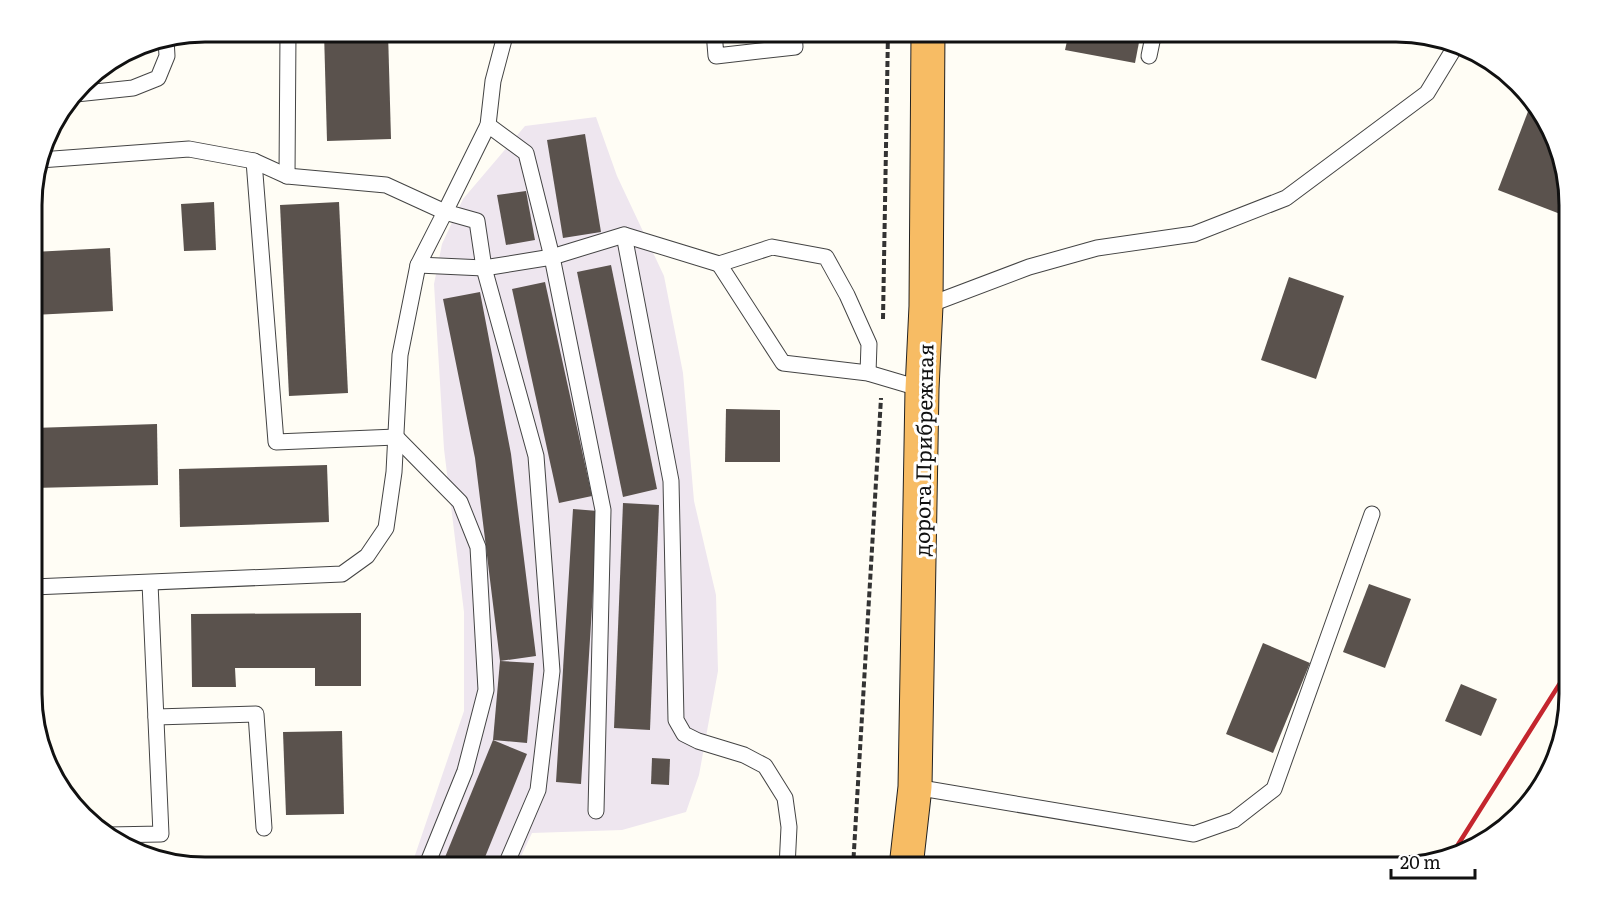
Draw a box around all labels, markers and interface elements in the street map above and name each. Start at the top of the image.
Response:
street label: дорога Прибрежная [905,343,939,557]
scale bar [1391,842,1475,880]
text: 20 m [1400,848,1441,875]

